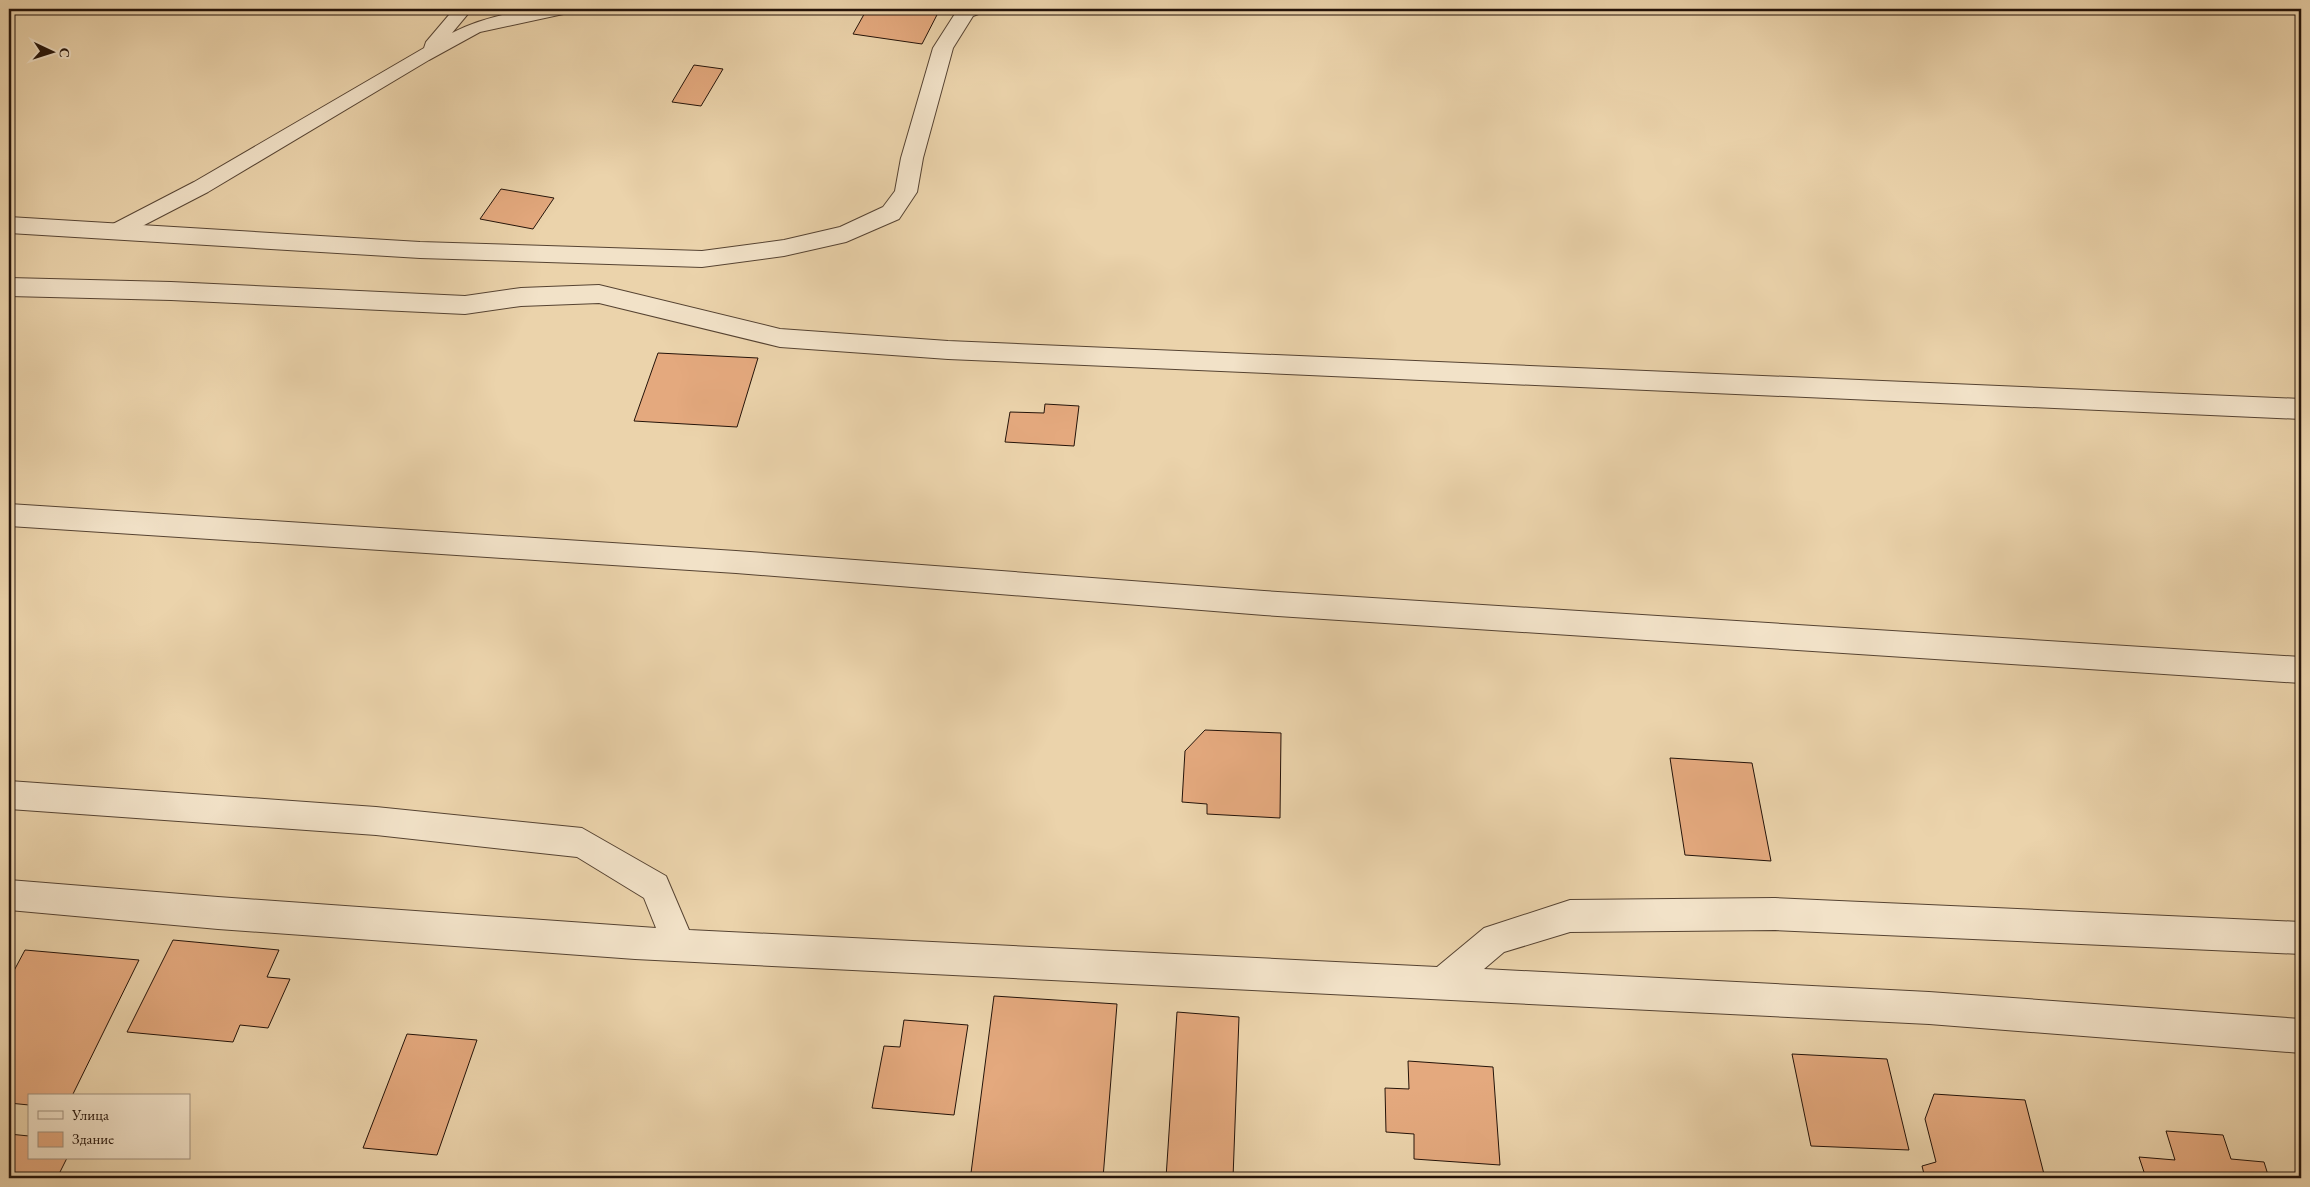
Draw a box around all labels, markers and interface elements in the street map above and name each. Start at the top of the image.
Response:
north arrow [28,28,78,78]
text: С [56,47,74,59]
legend [28,1094,190,1160]
text: Улица [71,1105,109,1124]
text: Здание [72,1129,114,1148]

